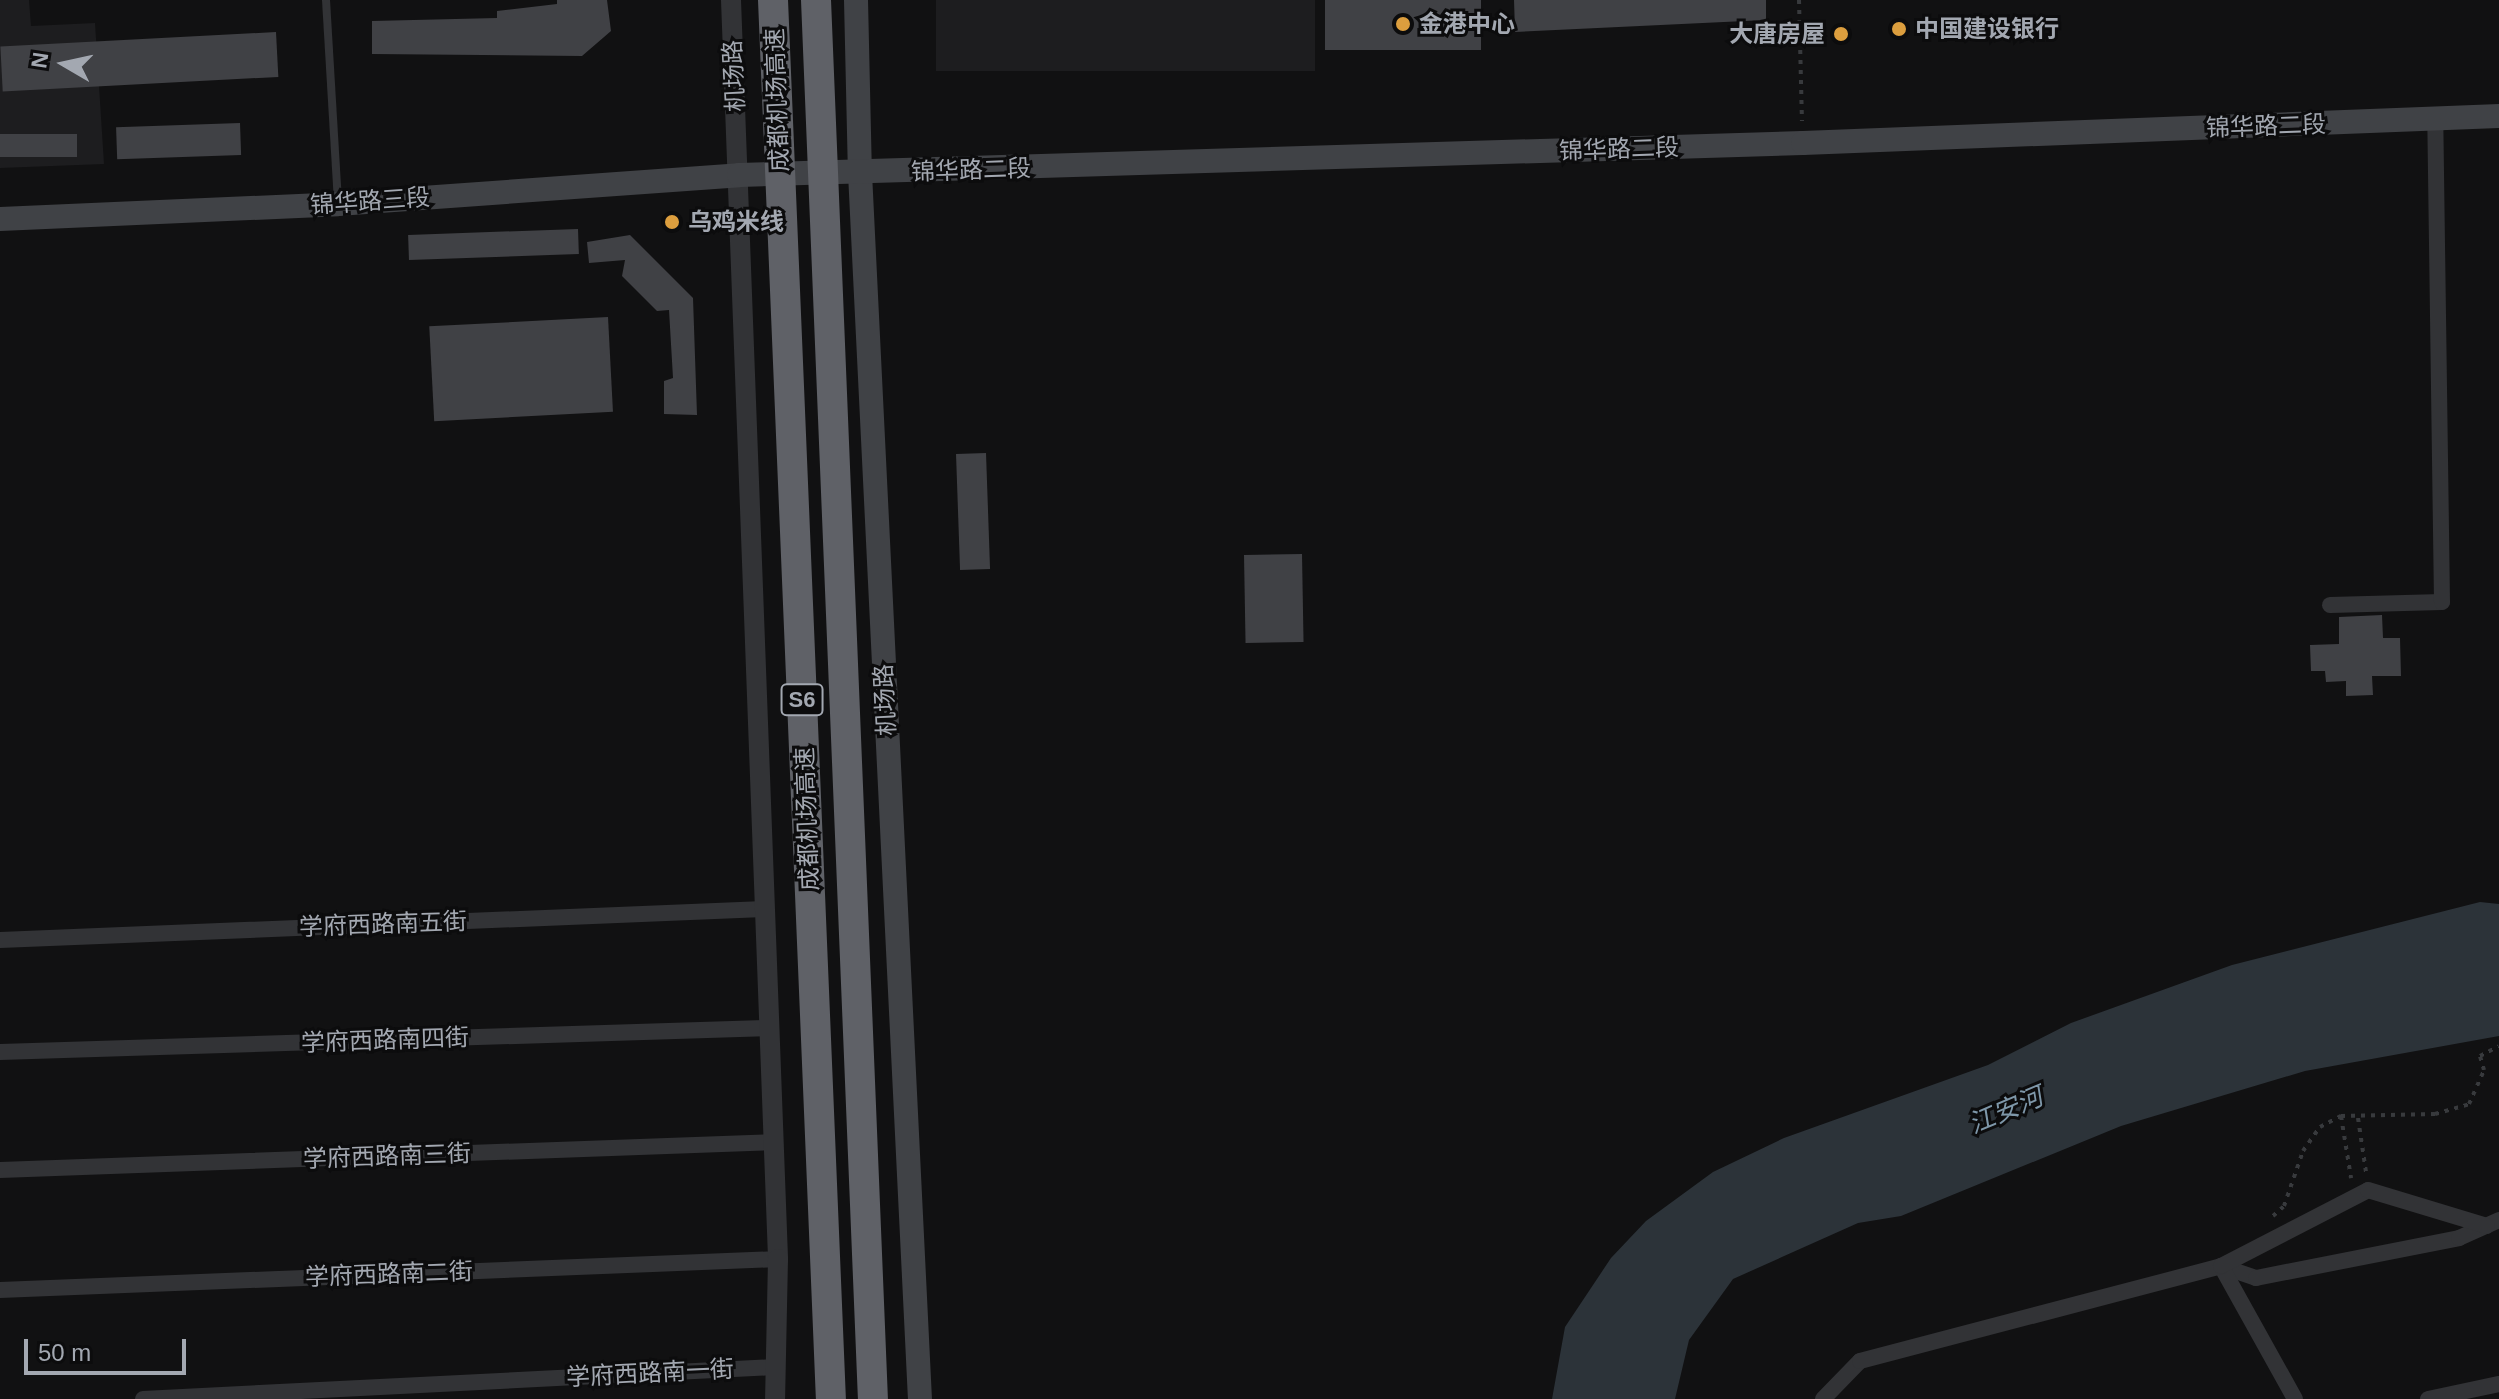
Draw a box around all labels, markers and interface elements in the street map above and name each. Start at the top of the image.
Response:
place label: 金港中心 [1419,10,1515,38]
marker: 金港中心 [1394,15,1412,33]
place label: 中国建设银行 [1915,15,2059,43]
place label: 大唐房屋 [1729,20,1825,48]
marker: 中国建设银行 [1890,20,1908,38]
north arrow [24,24,104,104]
marker: 大唐房屋 [1832,25,1850,43]
street label: 成都机场高速 [760,28,794,172]
street label: 机场路 [718,39,750,113]
text: N [26,50,53,70]
street label: 锦华路二段 [2206,110,2326,142]
street label: 锦华路二段 [1559,133,1679,165]
street label: 锦华路二段 [911,154,1031,186]
street label: 锦华路三段 [309,182,431,220]
place label: 乌鸡米线 [688,208,784,236]
marker: 乌鸡米线 [663,213,681,231]
street label: 机场路 [869,663,901,737]
road number: S6 [780,682,824,718]
street label: 成都机场高速 [790,747,824,891]
street label: 学府西路南五街 [299,907,467,941]
street label: 学府西路南四街 [301,1023,469,1057]
water label: 江安河 [1964,1081,2048,1141]
street label: 学府西路南三街 [303,1139,471,1173]
street label: 学府西路南二街 [305,1257,473,1291]
scale bar [28,1323,190,1373]
text: 50 m [38,1339,91,1366]
street label: 学府西路南一街 [565,1354,735,1392]

